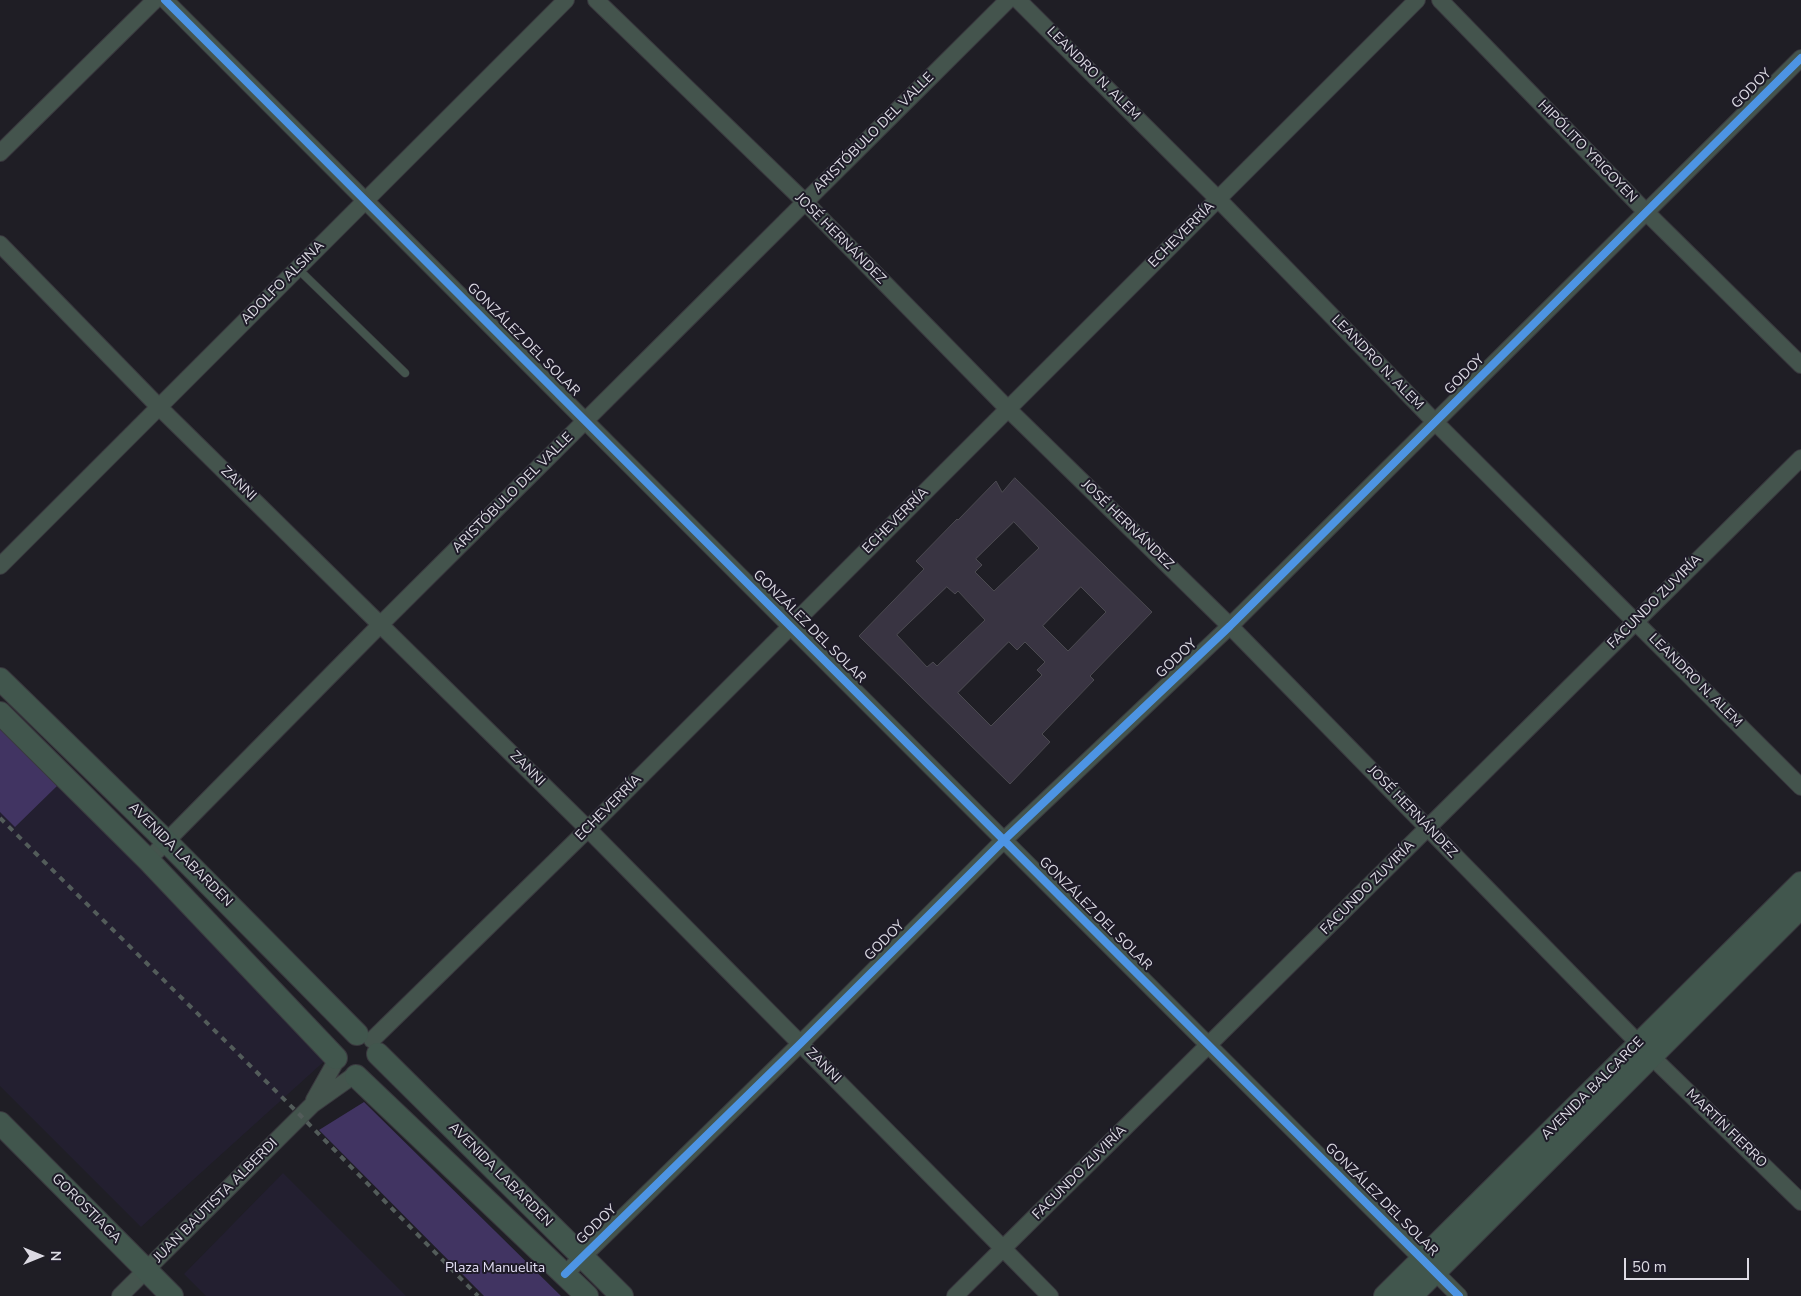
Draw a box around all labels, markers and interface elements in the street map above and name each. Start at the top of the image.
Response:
street label: LEANDRO N. ALEM [1043,24,1143,124]
street label: GODOY [1728,65,1776,113]
street label: ARISTÓBULO DEL VALLE [810,69,938,197]
street label: HIPÓLITO YRIGOYEN [1534,97,1640,207]
street label: JOSÉ HERNÁNDEZ [791,190,889,288]
street label: ECHEVERRÍA [1145,198,1219,272]
street label: ADOLFO ALSINA [238,238,328,328]
street label: GONZÁLEZ DEL SOLAR [463,280,583,400]
street label: LEANDRO N. ALEM [1327,312,1427,414]
street label: GODOY [1441,351,1489,399]
street label: ARISTÓBULO DEL VALLE [449,429,577,557]
street label: ZANNI [217,463,259,505]
street label: JOSÉ HERNÁNDEZ [1077,477,1177,573]
street label: ECHEVERRÍA [859,484,933,558]
street label: FACUNDO ZUVIRÍA [1604,551,1706,653]
street label: GONZÁLEZ DEL SOLAR [749,567,869,687]
street label: LEANDRO N. ALEM [1645,631,1745,731]
street label: GODOY [1153,636,1201,682]
street label: ZANNI [506,748,548,790]
street label: JOSÉ HERNÁNDEZ [1364,762,1460,862]
street label: ECHEVERRÍA [572,771,646,845]
street label: AVENIDA LABARDEN [124,799,236,911]
street label: FACUNDO ZUVIRÍA [1317,837,1419,939]
street label: GONZÁLEZ DEL SOLAR [1035,854,1155,974]
street label: GODOY [861,917,909,965]
street label: AVENIDA BALCARCE [1538,1034,1648,1144]
street label: ZANNI [802,1045,844,1087]
street label: MARTÍN FIERRO [1682,1086,1770,1172]
street label: AVENIDA LABARDEN [444,1119,556,1231]
street label: FACUNDO ZUVIRÍA [1029,1122,1131,1224]
street label: JUAN BAUTISTA ALBERDI [150,1135,282,1267]
street label: GONZÁLEZ DEL SOLAR [1321,1140,1441,1260]
street label: GOROSTIAGA [48,1171,124,1247]
street label: GODOY [573,1202,621,1248]
north arrow [15,1231,65,1281]
scale bar [1626,1248,1751,1280]
text: N [46,1251,65,1261]
text: 50 m [1632,1257,1667,1277]
park label: Plaza Manuelita [445,1261,545,1277]

